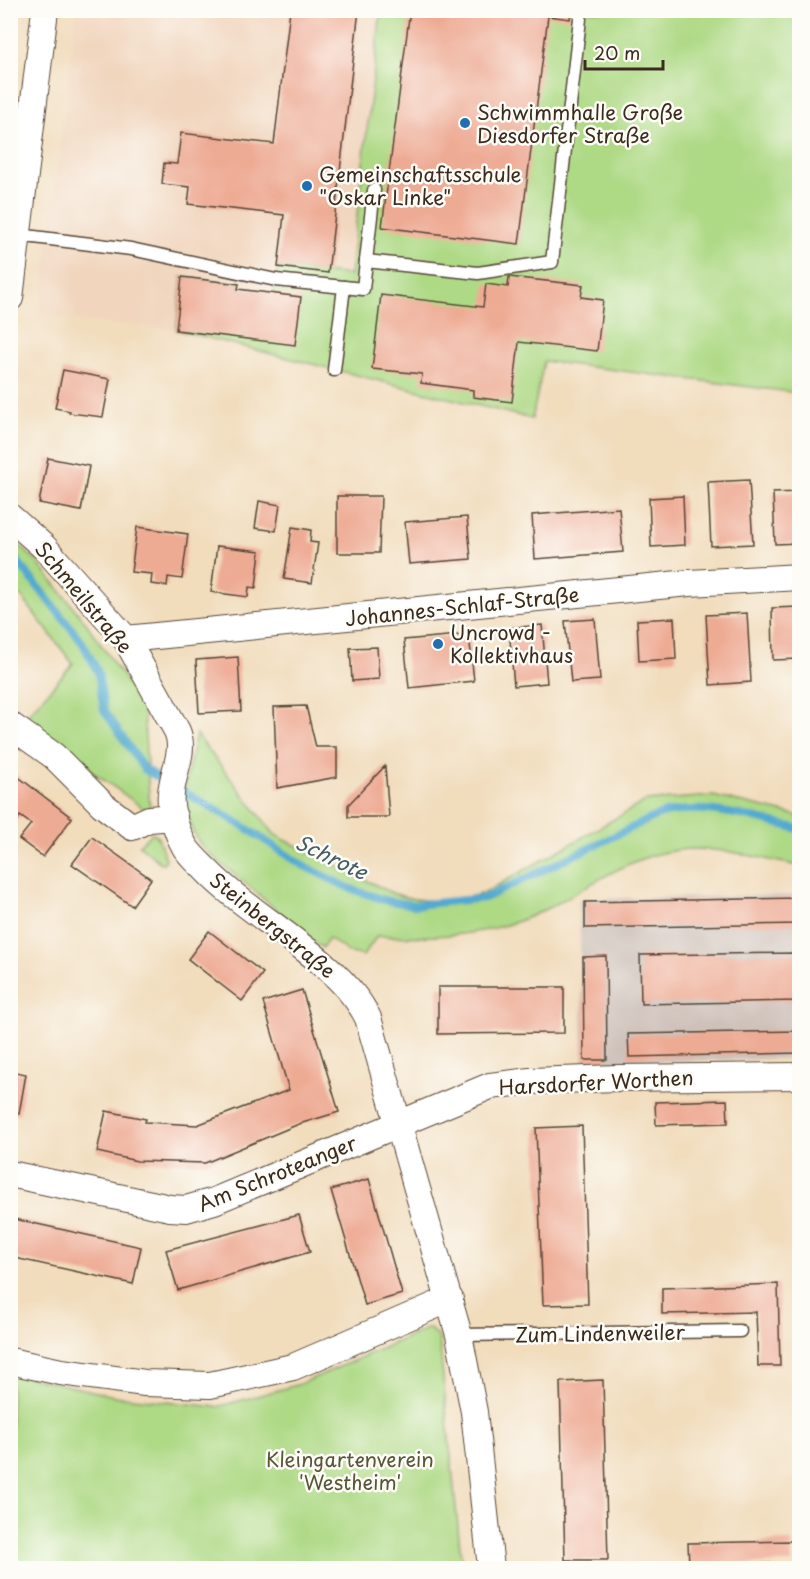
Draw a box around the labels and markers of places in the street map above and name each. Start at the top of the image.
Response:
place label: Schwimmhalle Große Diesdorfer Straße [477,97,683,150]
marker: Schwimmhalle Große Diesdorfer Straße [458,116,472,130]
place label: Gemeinschaftsschule "Oskar Linke" [319,159,522,212]
marker: Gemeinschaftsschule "Oskar Linke" [300,179,314,193]
place label: Uncrowd - Kollektivhaus [450,617,573,670]
marker: Uncrowd - Kollektivhaus [431,637,445,651]

